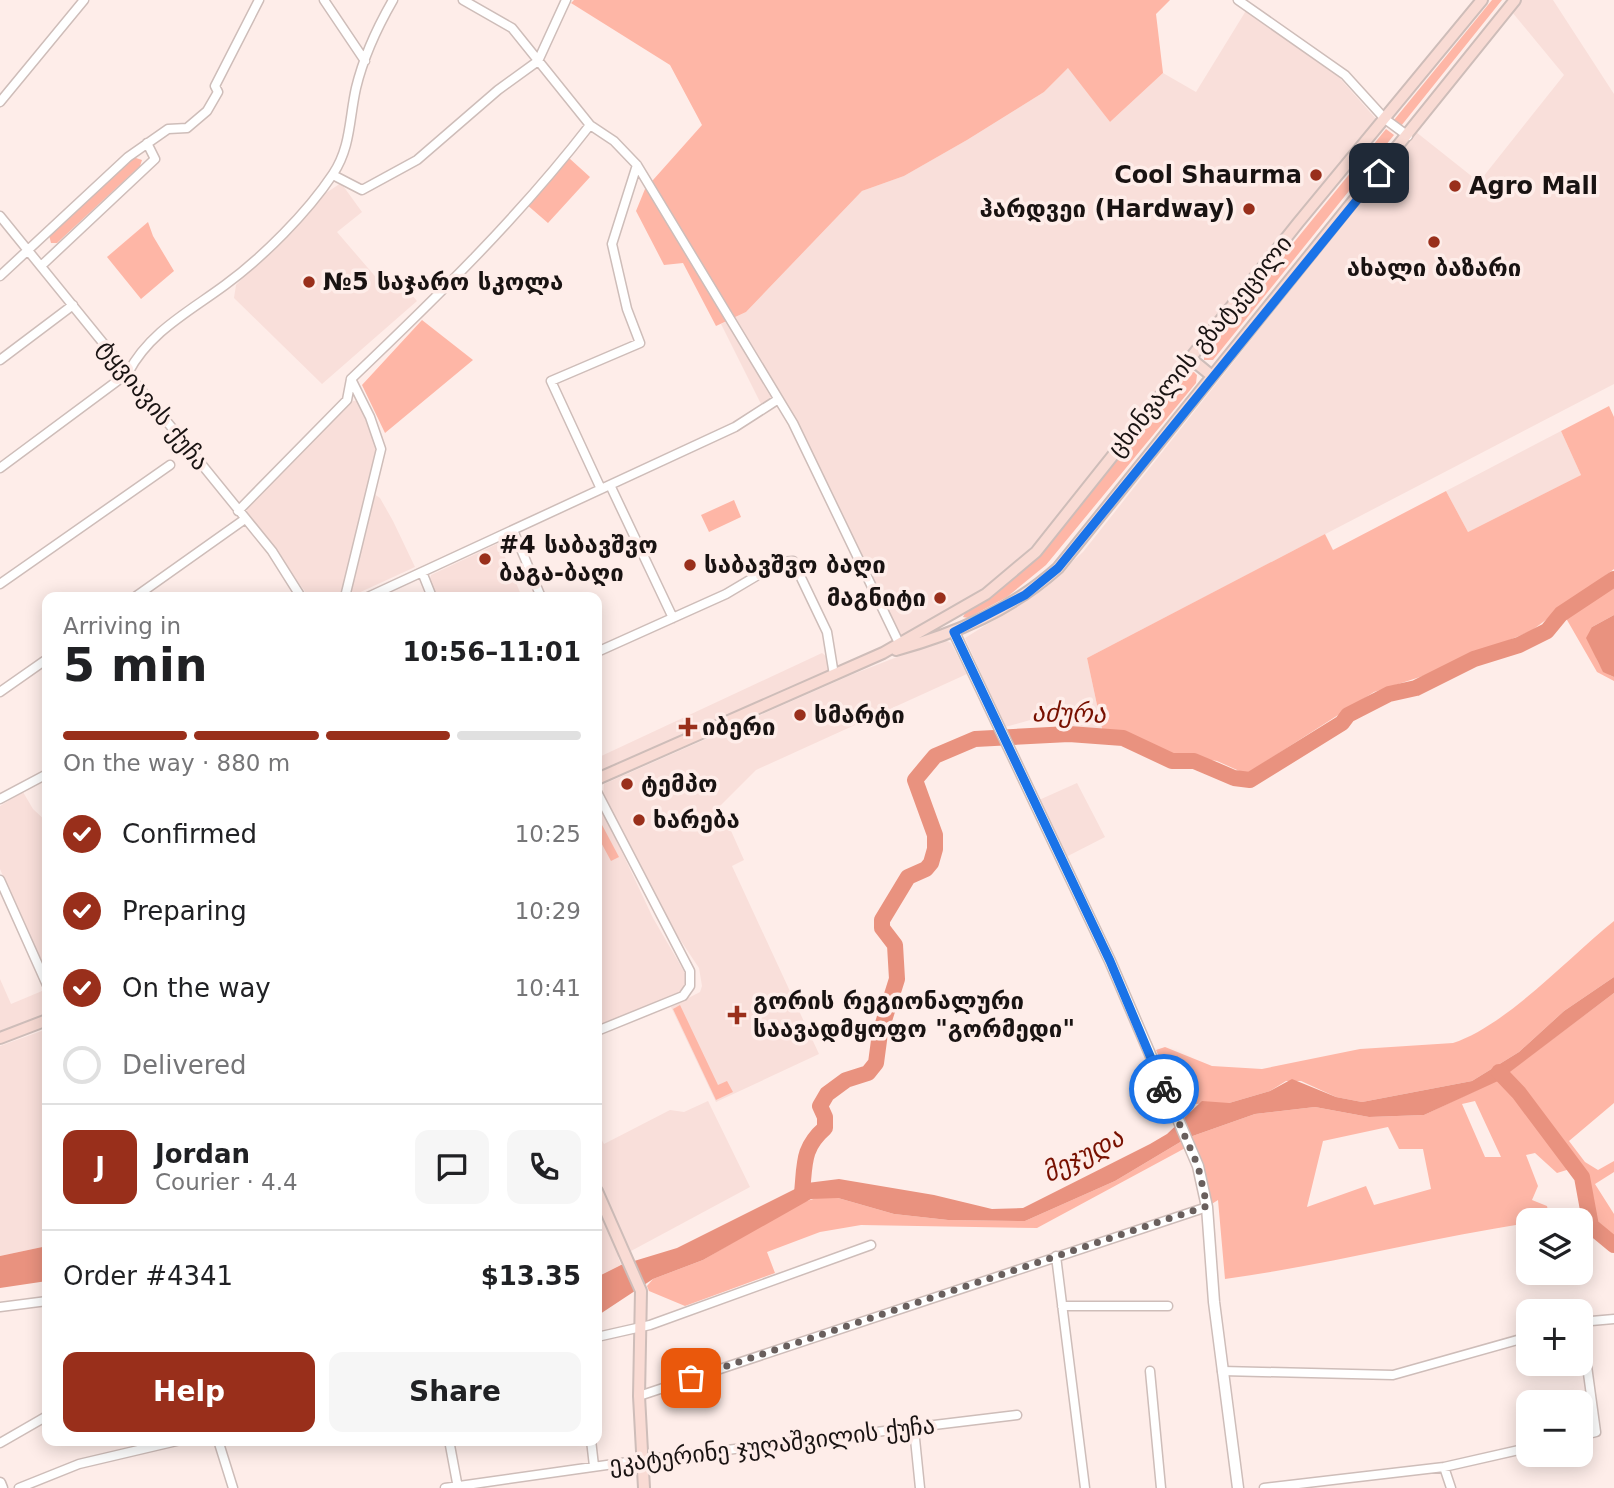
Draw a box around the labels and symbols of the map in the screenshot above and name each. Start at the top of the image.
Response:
pin [1349,143,1409,203]
place label: Cool Shaurma [1114,161,1302,189]
marker: Cool Shaurma [1308,167,1324,183]
place label: Agro Mall [1469,172,1598,200]
marker: Agro Mall [1447,178,1463,194]
place label: ჰარდვეი (Hardway) [979,195,1235,223]
marker: ჰარდვეი (Hardway) [1241,201,1257,217]
street label: ცხინვალის გზატკეცილი [1102,230,1298,462]
marker: ახალი ბაზარი [1426,234,1442,250]
place label: ახალი ბაზარი [1347,254,1521,282]
place label: №5 საჯარო სკოლა [323,268,563,296]
marker: №5 საჯარო სკოლა [301,274,317,290]
street label: ტყვიავის ქუჩა [92,334,214,476]
place label: #4 საბავშვო ბაგა-ბაღი [499,531,658,587]
marker: #4 საბავშვო ბაგა-ბაღი [477,551,493,567]
place label: საბავშვო ბაღი [704,551,886,579]
marker: საბავშვო ბაღი [682,557,698,573]
place label: მაგნიტი [827,584,926,612]
marker: მაგნიტი [932,590,948,606]
water label: აძურა [1032,697,1107,729]
place label: სმარტი [814,701,905,729]
marker: სმარტი [792,707,808,723]
place label: იბერი [702,713,776,741]
marker: იბერი [680,719,696,735]
place label: ტემპო [641,770,718,798]
marker: ტემპო [619,776,635,792]
place label: ხარება [653,806,740,834]
marker: ხარება [631,812,647,828]
place label: გორის რეგიონალური საავადმყოფო "გორმედი" [753,987,1075,1043]
marker: გორის რეგიონალური საავადმყოფო "გორმედი" [727,1005,747,1025]
courier [1129,1054,1199,1124]
water label: მეჯუდა [1038,1122,1129,1188]
pin [661,1348,721,1408]
street label: ეკატერინე ჯუღაშვილის ქუჩა [608,1411,936,1479]

